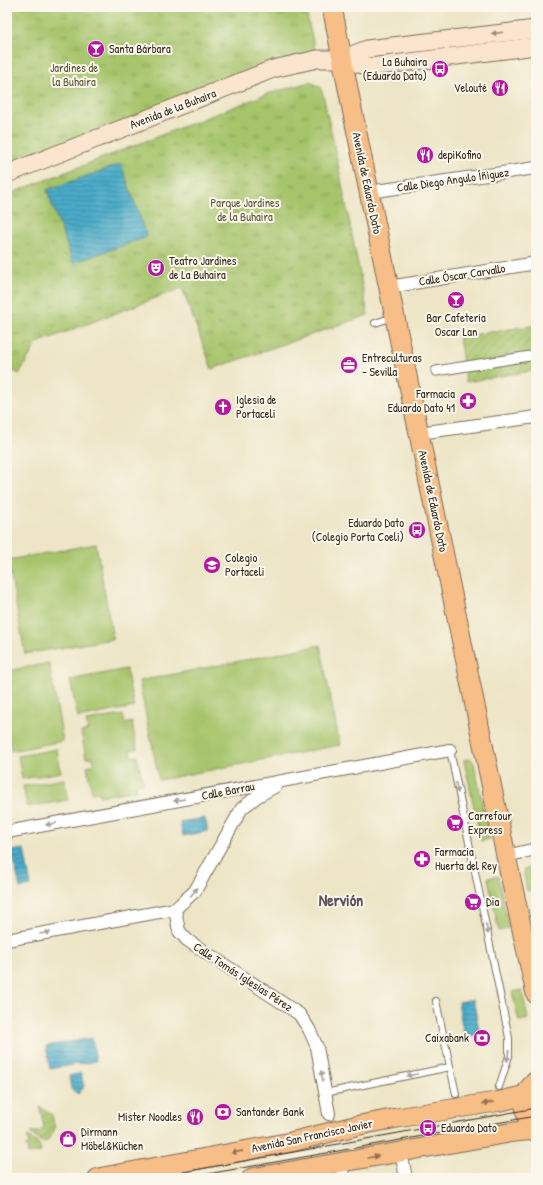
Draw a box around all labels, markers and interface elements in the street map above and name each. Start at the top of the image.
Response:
one-way arrow [491,30,503,37]
bar icon: Santa Bárbara [86,39,106,59]
place label: Santa Bárbara [109,40,171,57]
place label: La Buhaira (Eduardo Dato) [363,53,427,84]
park label: Jardines de la Buhaira [50,59,98,90]
bus stop icon: La Buhaira (Eduardo Dato) [430,59,450,79]
restaurant icon: Velouté [490,78,510,98]
place label: Velouté [454,79,487,96]
street label: Avenida de la Buhaira [127,84,219,133]
street label: Avenida de Eduardo Dato [348,130,387,236]
restaurant icon: depiKofino [415,145,435,165]
place label: depiKofino [438,146,482,163]
street label: Calle Diego Angulo Íñiguez [396,163,510,196]
park label: Parque Jardines de la Buhaira [211,194,280,225]
place label: Teatro Jardines de La Buhaira [169,252,237,283]
theatre icon: Teatro Jardines de La Buhaira [146,258,166,278]
street label: Calle Óscar Carvallo [417,259,507,290]
bar icon: Bar Cafetería Oscar Lan [446,290,466,310]
place label: Bar Cafetería Oscar Lan [426,309,486,340]
place label: Entreculturas - Sevilla [362,349,422,380]
office icon: Entreculturas - Sevilla [339,355,359,375]
place label: Farmacia Eduardo Dato 41 [388,385,455,416]
place label: Iglesia de Portaceli [236,391,277,422]
pharmacy icon: Farmacia Eduardo Dato 41 [458,391,478,411]
church icon: Iglesia de Portaceli [213,397,233,417]
street label: Avenida de Eduardo Dato [414,448,453,554]
place label: Eduardo Dato (Colegio Porta Coeli) [312,514,404,545]
bus stop icon: Eduardo Dato (Colegio Porta Coeli) [407,520,427,540]
place label: Colegio Portaceli [225,549,264,580]
school or university icon: Colegio Portaceli [202,555,222,575]
street label: Calle Barrau [200,777,256,804]
one-way arrow [455,782,461,794]
one-way arrow [173,798,185,804]
place label: Carrefour Express [468,807,512,838]
supermarket icon: Carrefour Express [445,813,465,833]
one-way arrow [45,821,57,827]
place label: Farmacia Huerta del Rey [434,843,497,874]
pharmacy icon: Farmacia Huerta del Rey [412,849,432,869]
one-way arrow [189,886,198,897]
district label: Nervión [319,889,363,911]
supermarket icon: Dia [463,892,483,912]
place label: Dia [486,893,499,910]
one-way arrow [484,923,490,935]
one-way arrow [39,930,51,936]
street label: Calle Tomás Iglesias Pérez [190,938,296,1015]
bank icon: Caixabank [472,1028,492,1048]
place label: Caixabank [425,1029,469,1046]
one-way arrow [505,1050,511,1063]
one-way arrow [319,1070,325,1082]
one-way arrow [406,1072,418,1078]
one-way arrow [482,1101,494,1107]
bank icon: Santander Bank [213,1102,233,1122]
place label: Santander Bank [236,1103,304,1120]
restaurant icon: Mister Noodles [185,1107,205,1127]
place label: Mister Noodles [118,1108,182,1125]
street label: Avenida San Francisco Javier [250,1114,374,1157]
bus stop icon: Eduardo Dato [418,1118,438,1138]
place label: Eduardo Dato [441,1119,497,1136]
place label: Dirmann Möbel&Küchen [81,1123,143,1154]
shop icon: Dirmann Möbel&Küchen [58,1129,78,1149]
one-way arrow [230,1149,243,1155]
one-way arrow [367,1153,379,1159]

